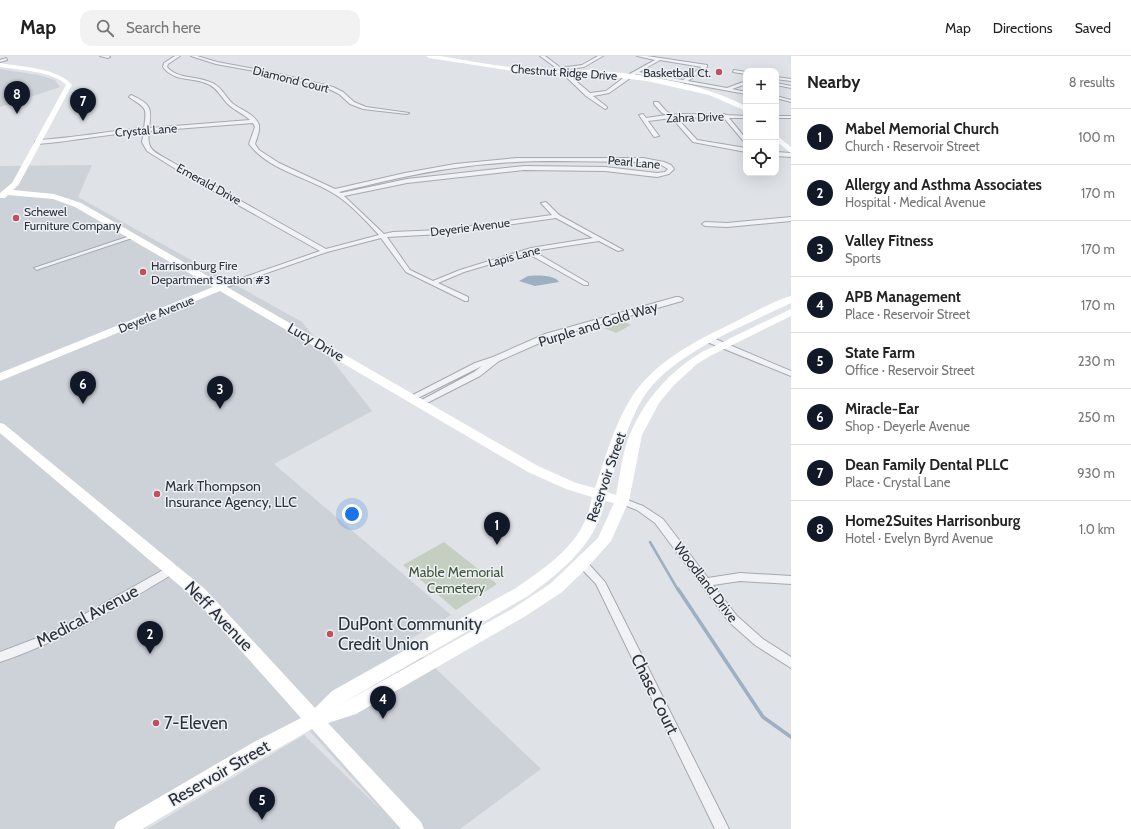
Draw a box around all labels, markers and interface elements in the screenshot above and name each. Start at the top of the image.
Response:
search box [80,10,360,46]
text: Map [20,16,56,39]
icon: search [94,17,116,39]
text: Search here [126,19,201,37]
text: Map [945,19,971,37]
text: Directions [993,19,1053,37]
text: Saved [1075,19,1111,37]
street label: Chestnut Ridge Drive [510,61,618,83]
street label: Diamond Court [251,62,331,96]
place label: Basketball Ct. [643,65,711,80]
marker: Basketball Ct. [714,67,724,77]
map controls [743,68,779,176]
button: + [743,68,779,104]
text: Nearby [807,72,860,92]
text: 8 results [1069,74,1115,90]
pin: 8 [4,81,30,114]
pin: 7 [70,88,96,121]
button: − [743,104,779,140]
street label: Zahra Drive [666,108,724,126]
street label: Crystal Lane [115,120,177,140]
text: Mabel Memorial Church [845,120,999,138]
text: 1 [818,129,822,145]
text: 100 m [1078,129,1115,145]
text: Church · Reservoir Street [845,138,980,154]
button: locate [743,140,779,176]
street label: Pearl Lane [607,152,661,172]
street label: Emerald Drive [174,160,244,208]
text: Allergy and Asthma Associates [845,176,1042,194]
text: 2 [817,185,823,201]
text: 170 m [1081,185,1115,201]
text: Hospital · Medical Avenue [845,194,986,210]
place label: Schewel Furniture Company [24,204,121,233]
marker: Schewel Furniture Company [11,213,21,223]
street label: Deyerie Avenue [429,215,511,239]
text: Valley Fitness [845,232,933,250]
text: 3 [816,241,824,257]
text: 170 m [1081,241,1115,257]
street label: Lapis Lane [486,242,542,270]
text: Sports [845,250,881,266]
place label: Harrisonburg Fire Department Station #3 [151,258,270,287]
marker: Harrisonburg Fire Department Station #3 [138,267,148,277]
text: APB Management [845,288,961,306]
street label: Deyerle Avenue [116,292,196,336]
street label: Purple and Gold Way [536,297,660,351]
text: 4 [816,297,824,313]
text: 170 m [1081,297,1115,313]
text: Place · Reservoir Street [845,306,970,322]
street label: Lucy Drive [285,319,347,365]
text: State Farm [845,344,915,362]
text: 5 [817,353,823,369]
text: 230 m [1078,353,1115,369]
text: Office · Reservoir Street [845,362,975,378]
pin: 6 [70,371,96,404]
pin: 3 [207,376,233,409]
text: Miracle-Ear [845,400,919,418]
text: 6 [816,409,824,425]
text: 250 m [1078,409,1115,425]
text: Shop · Deyerle Avenue [845,418,970,434]
street label: Reservoir Street [582,429,630,524]
text: Dean Family Dental PLLC [845,456,1009,474]
text: 7 [817,465,823,481]
text: 930 m [1077,465,1115,481]
text: Place · Crystal Lane [845,474,950,490]
place label: Mark Thompson Insurance Agency, LLC [165,477,297,511]
marker: Mark Thompson Insurance Agency, LLC [152,489,162,499]
your location [342,504,362,524]
pin: 1 [484,512,510,545]
text: Home2Suites Harrisonburg [845,512,1020,530]
text: 8 [816,521,824,537]
text: 1.0 km [1079,521,1115,537]
text: Hotel · Evelyn Byrd Avenue [845,530,993,546]
street label: Woodland Drive [670,538,742,626]
park label: Mable Memorial Cemetery [408,563,504,597]
street label: Neff Avenue [181,577,257,655]
street label: Medical Avenue [32,581,142,651]
place label: DuPont Community Credit Union [338,614,483,654]
pin: 2 [137,621,163,654]
marker: DuPont Community Credit Union [325,629,335,639]
street label: Chase Court [627,651,683,738]
pin: 4 [370,686,396,719]
place label: 7-Eleven [164,713,228,733]
marker: 7-Eleven [151,718,161,728]
street label: Reservoir Street [165,736,274,810]
pin: 5 [249,787,275,820]

